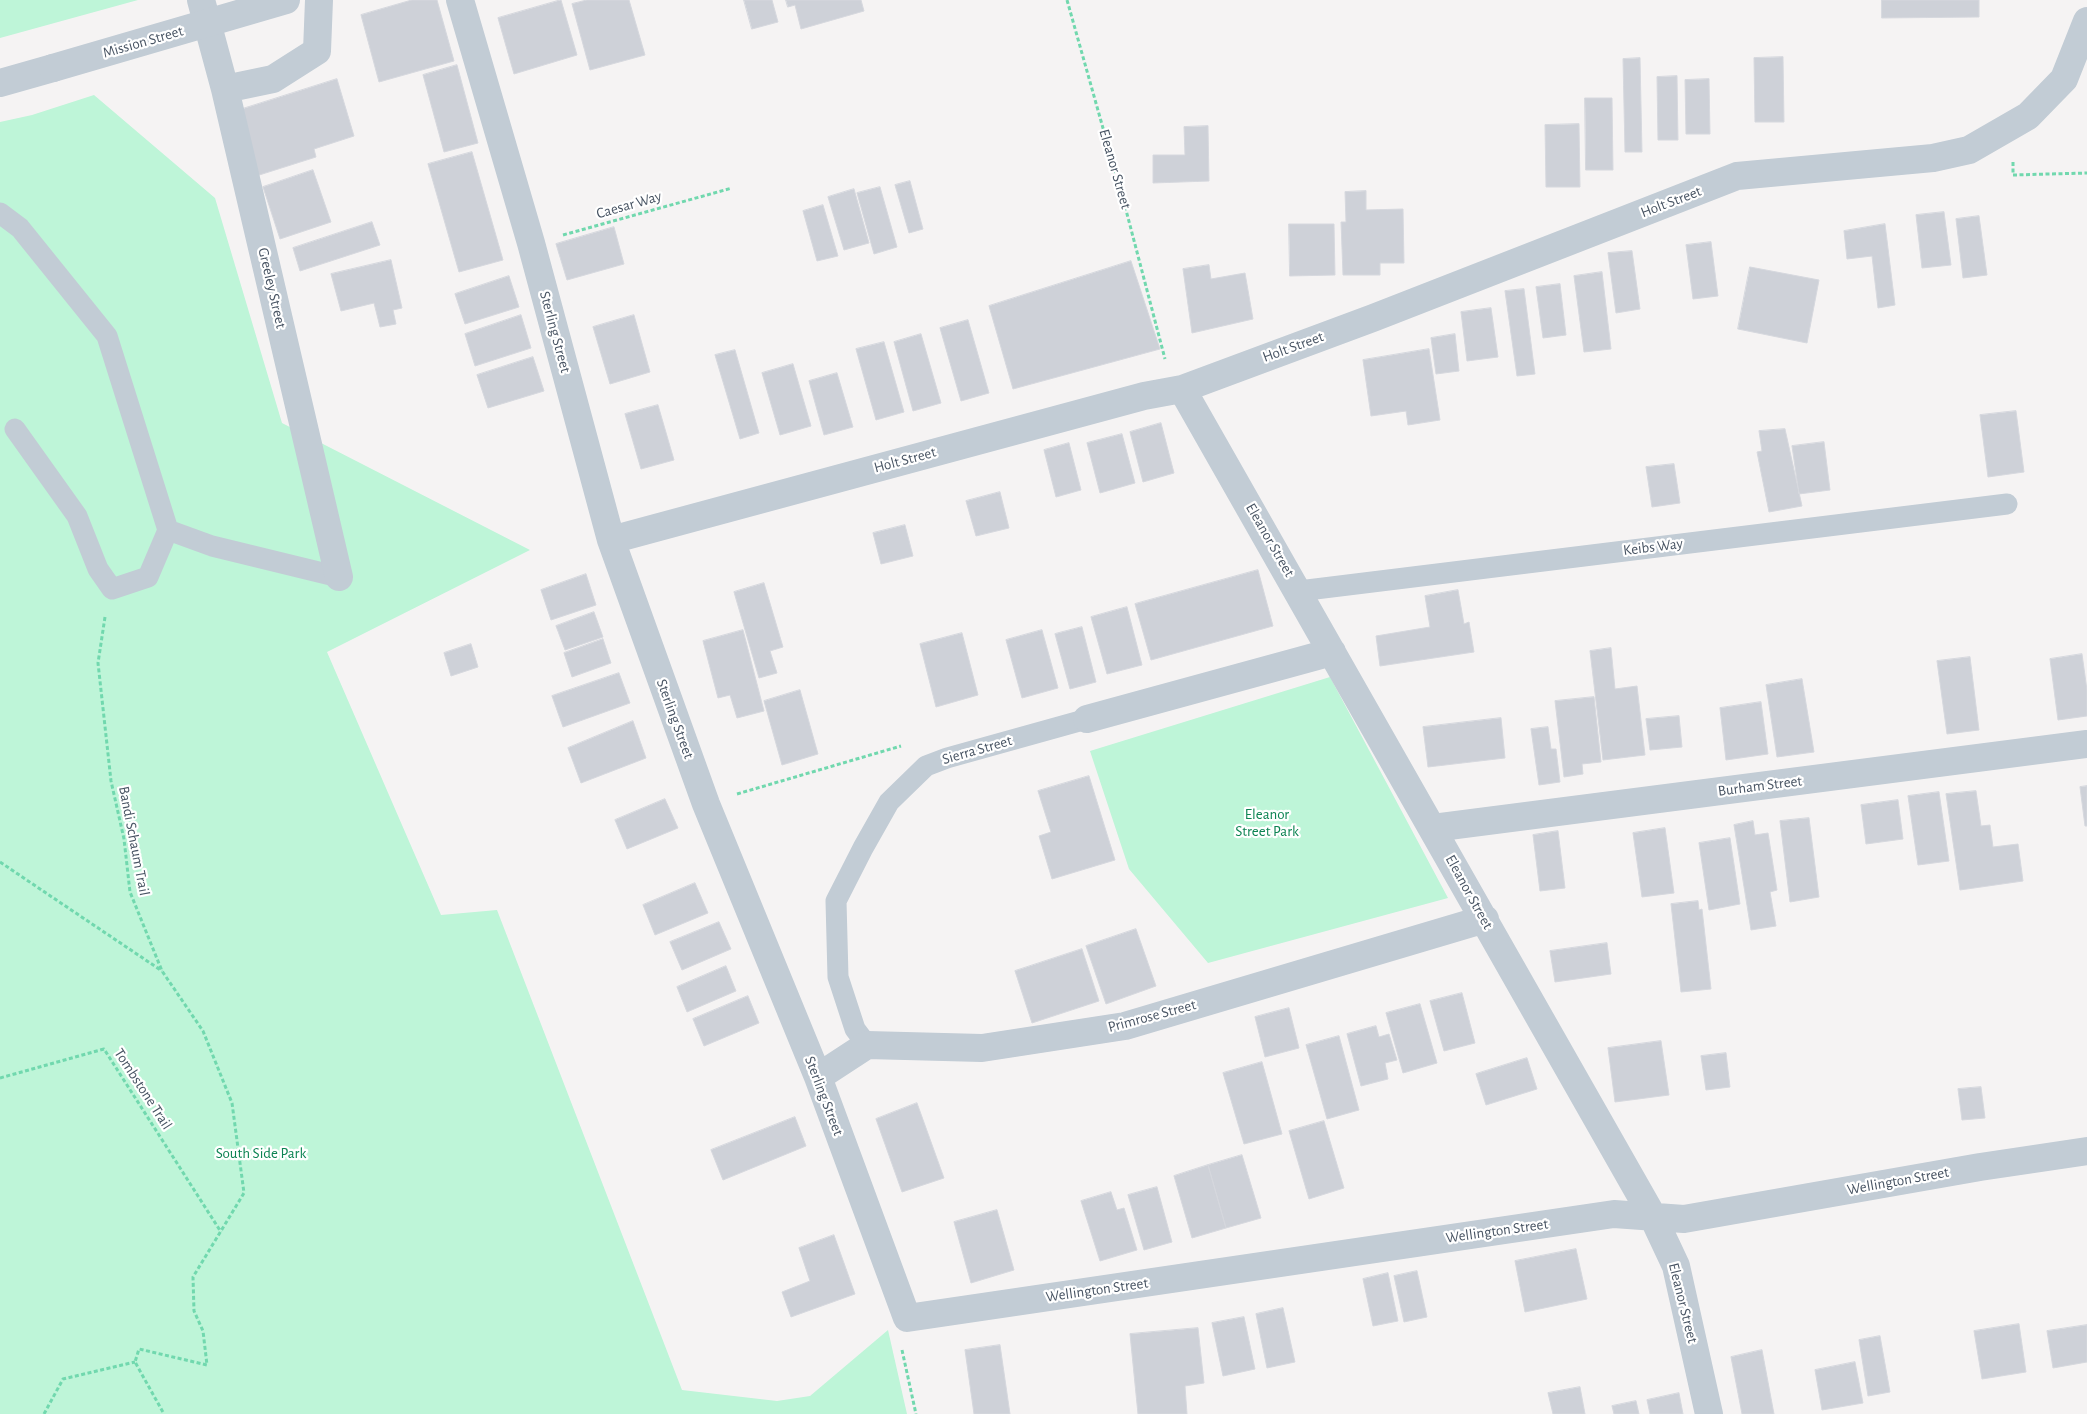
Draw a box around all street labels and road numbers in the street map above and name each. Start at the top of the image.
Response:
street label: Mission Street [101,22,185,62]
street label: Eleanor Street [1095,127,1135,211]
street label: Holt Street [1638,182,1704,222]
street label: Caesar Way [594,187,664,223]
street label: Greeley Street [254,246,290,330]
street label: Sterling Street [535,289,575,375]
street label: Holt Street [1260,328,1326,366]
street label: Holt Street [872,443,938,477]
street label: Eleanor Street [1242,500,1298,580]
street label: Keibs Way [1622,534,1684,560]
street label: Sterling Street [652,677,698,761]
street label: Sierra Street [940,731,1014,769]
street label: Burham Street [1717,772,1803,800]
street label: Bandi Schaum Trail [115,785,153,897]
street label: Eleanor Street [1441,852,1497,932]
street label: Primrose Street [1106,996,1198,1036]
street label: Tombstone Trail [110,1045,176,1133]
street label: Sterling Street [801,1054,847,1138]
street label: Wellington Street [1846,1163,1950,1199]
street label: Wellington Street [1445,1215,1549,1247]
street label: Eleanor Street [1664,1261,1702,1345]
street label: Wellington Street [1045,1274,1149,1306]

